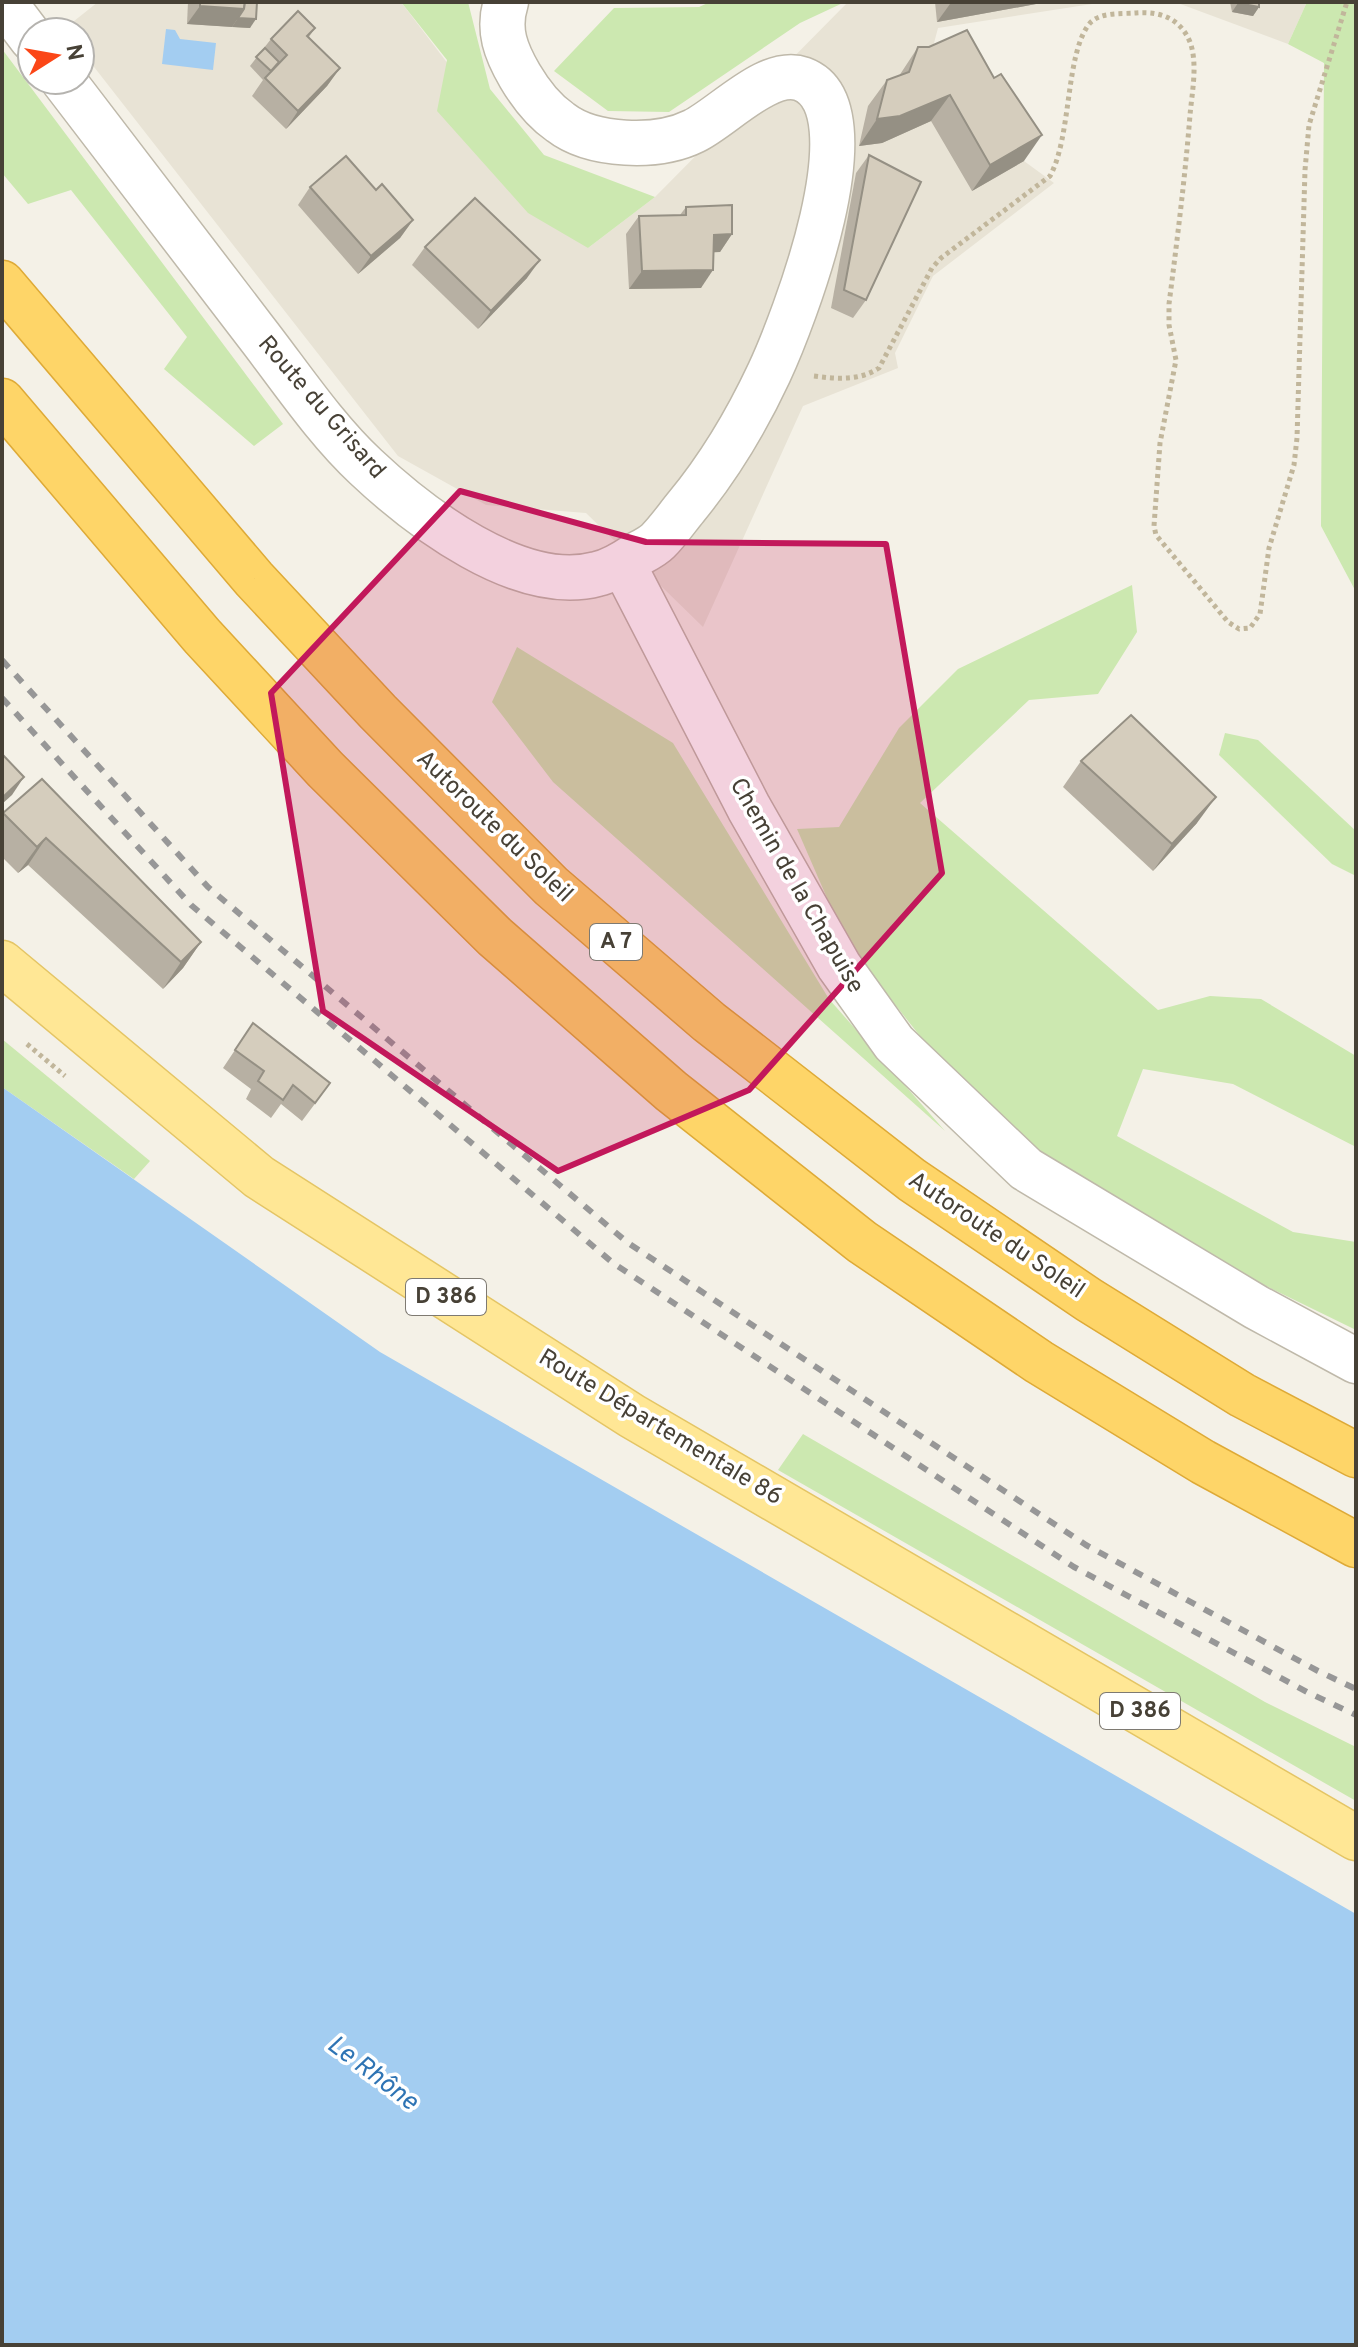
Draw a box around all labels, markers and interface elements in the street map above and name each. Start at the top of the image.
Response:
north arrow [16,16,96,96]
text: N [58,42,88,63]
street label: Route du Grisard [251,330,391,486]
street label: Autoroute du Soleil [409,745,579,909]
street label: Chemin de la Chapuise [722,773,870,999]
road number: A 7 [590,924,642,960]
street label: Autoroute du Soleil [902,1166,1090,1306]
road number: D 386 [406,1279,486,1315]
street label: Route Départementale 86 [532,1343,788,1513]
road number: D 386 [1100,1693,1180,1729]
water label: Le Rhône [320,2029,425,2119]

